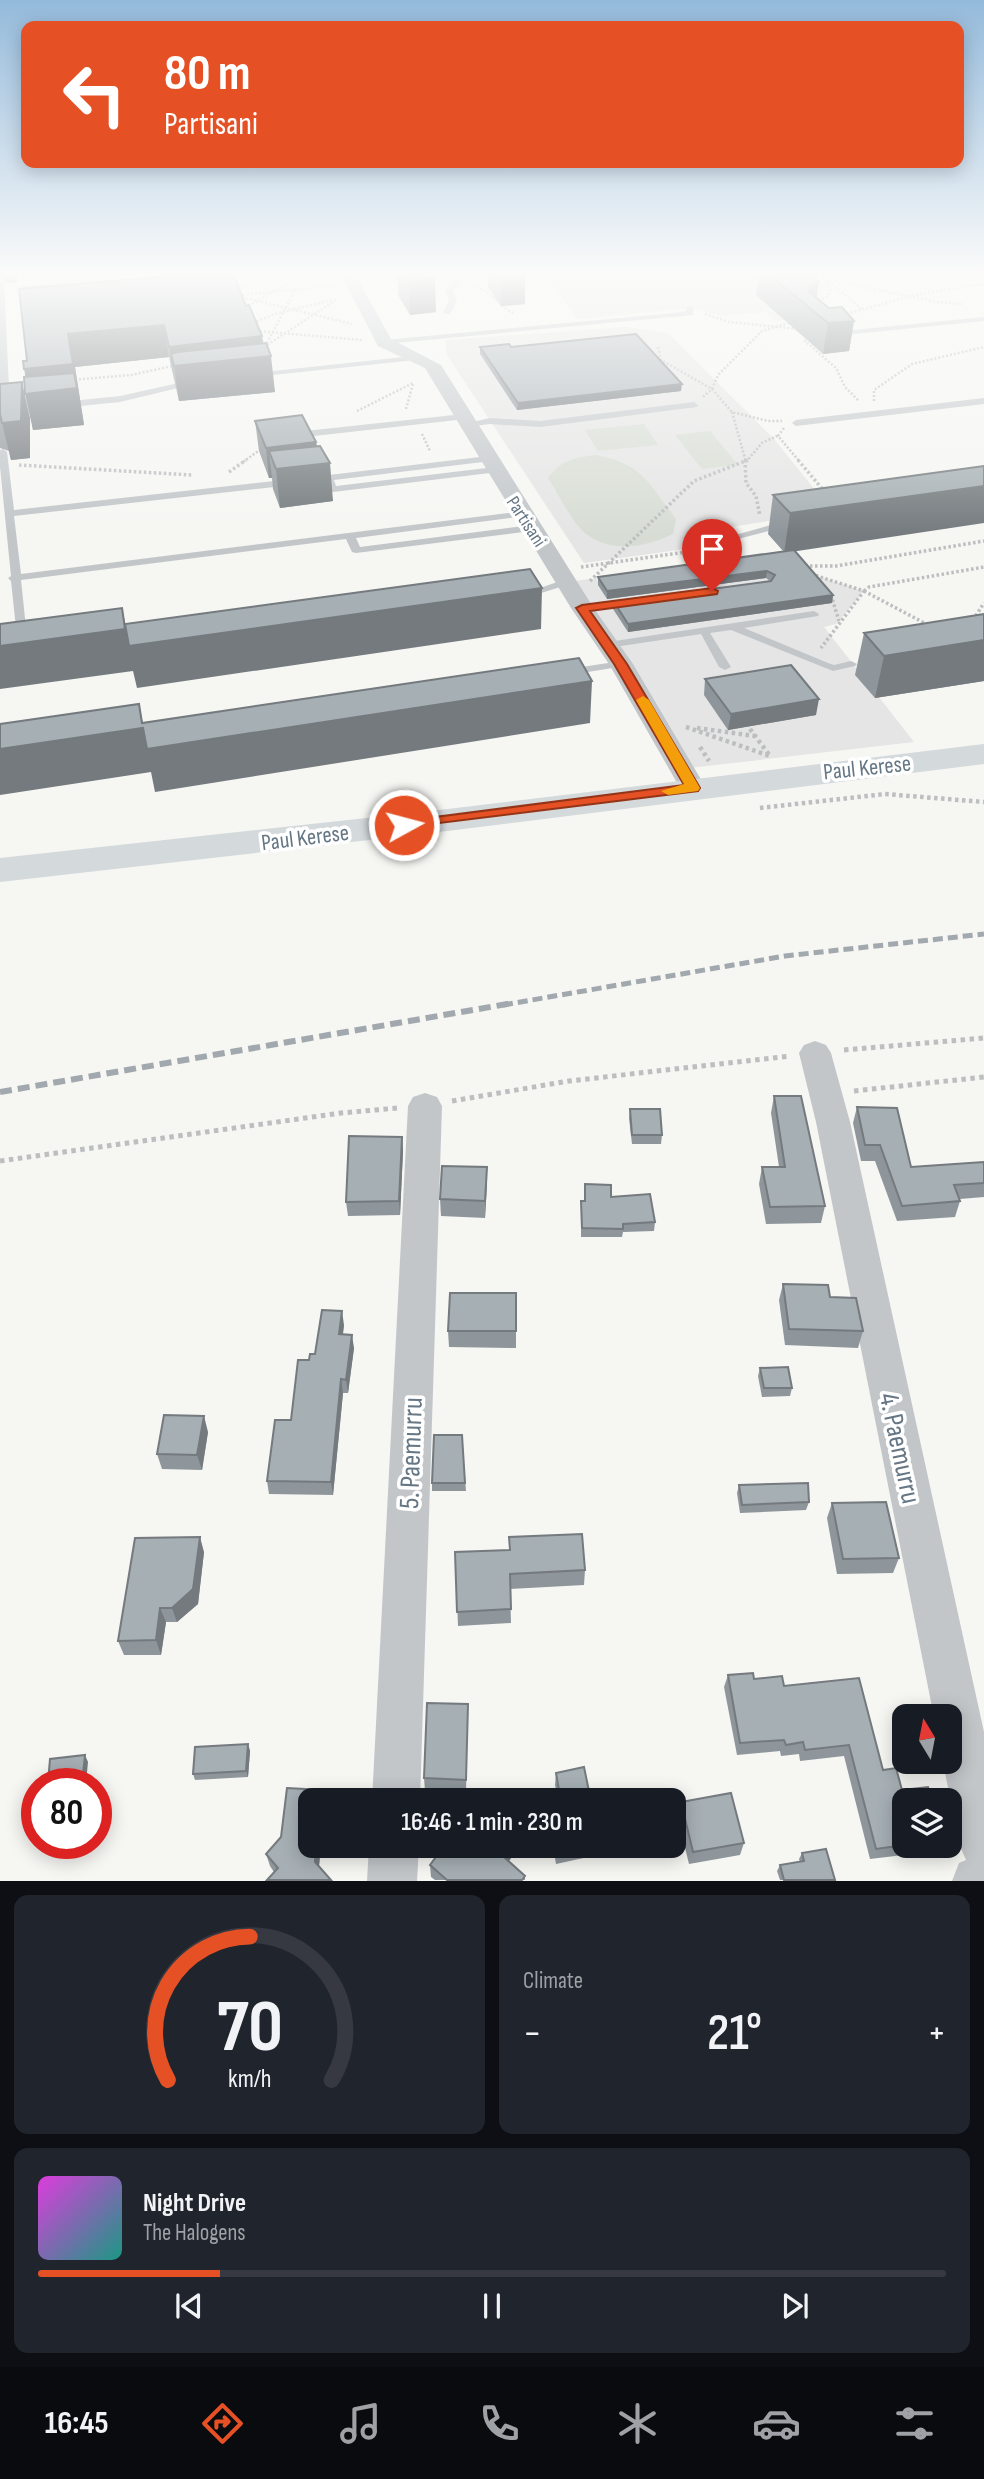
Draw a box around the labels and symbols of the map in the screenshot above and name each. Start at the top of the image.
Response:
street label: Partisani [501,492,551,551]
pin [682,519,742,591]
street label: Paul Kerese [822,749,912,787]
position arrow [367,788,441,862]
street label: Paul Kerese [260,819,351,857]
street label: 4. Paemurru [872,1390,927,1507]
street label: 5. Paemurru [393,1397,430,1510]
north arrow [892,1704,962,1774]
speed limit sign: 80 [21,1768,112,1859]

